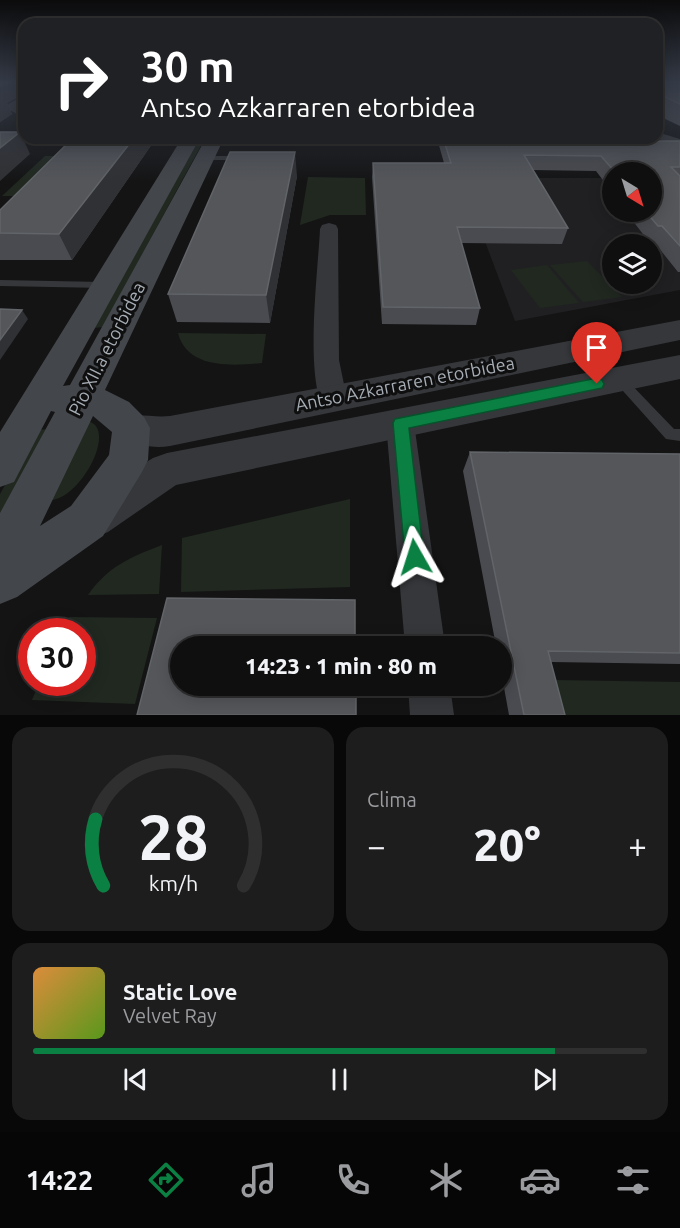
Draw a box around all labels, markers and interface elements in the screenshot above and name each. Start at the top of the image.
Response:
icon: right [42,42,120,120]
text: 30 m [141,43,235,90]
text: Antso Azkarraren etorbidea [141,92,476,122]
north arrow [602,162,662,222]
map controls [602,162,662,294]
button: layers [602,234,662,294]
street label: Pio XII.a etorbidea [64,279,148,418]
pin [571,322,622,384]
icon: arrive [580,331,613,364]
street label: Antso Azkarraren etorbidea [293,352,516,414]
position arrow [383,525,447,589]
speed limit sign: 30 [18,618,96,696]
text: 14:23 · 1 min · 80 m [245,653,437,678]
text: Clima [367,788,417,811]
text: 28 [138,802,208,872]
text: 20° [473,819,541,870]
text: − [367,827,386,864]
text: + [628,827,647,864]
text: km/h [148,871,198,895]
text: Static Love [123,979,238,1004]
text: Velvet Ray [123,1004,217,1027]
icon: previous [119,1063,152,1096]
icon: pause [323,1063,356,1096]
icon: next [528,1063,561,1096]
icon: directions [145,1159,187,1201]
icon: music [238,1159,280,1201]
icon: phone [332,1159,374,1201]
icon: climate [425,1159,467,1201]
icon: car [519,1159,561,1201]
icon: filters [612,1159,654,1201]
text: 14:22 [26,1165,93,1195]

